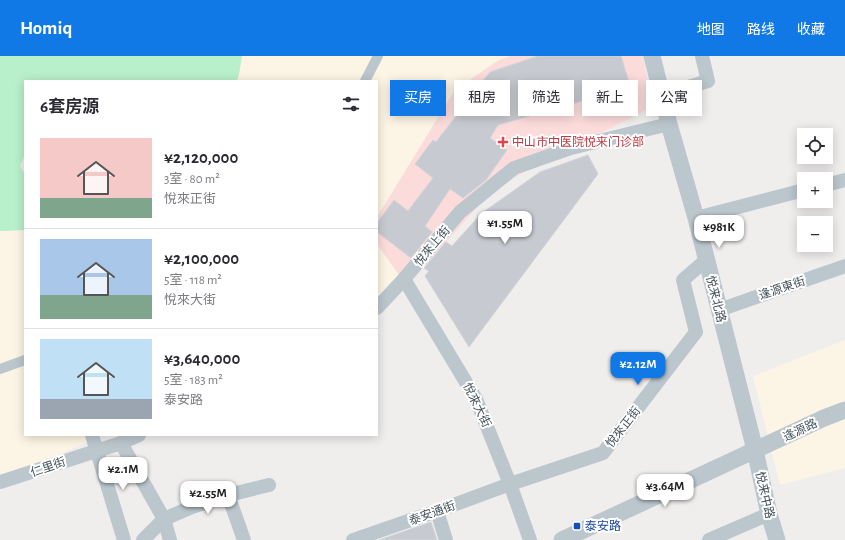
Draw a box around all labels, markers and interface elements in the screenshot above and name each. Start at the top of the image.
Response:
text: Homiq [20,19,72,38]
text: 地图 [697,23,725,37]
text: 路线 [747,23,775,37]
text: 收藏 [797,23,825,37]
chip: 买房 [390,80,446,116]
chip: 租房 [454,80,510,116]
chip: 筛选 [518,80,574,116]
chip: 新上 [582,80,638,116]
chip: 公寓 [646,80,702,116]
icon: filters [340,93,362,115]
text: 6套房源 [40,98,99,115]
map controls [797,128,833,252]
button: locate [797,128,833,164]
place label: 中山市中医院悦来门诊部 [512,135,644,148]
marker: 中山市中医院悦来门诊部 [497,136,509,148]
text: ¥2,120,000 [164,149,238,166]
icon: home [72,154,120,202]
button: + [797,172,833,208]
text: 3室 · 80 m² [164,173,220,186]
text: 悅來正街 [164,193,216,206]
pin: ¥1.55M [472,211,538,245]
pin: ¥981K [691,215,747,249]
button: − [797,216,833,252]
text: ¥1.55M [487,217,523,230]
text: ¥981K [703,221,735,234]
street label: 悅來上街 [411,223,452,268]
text: ¥2,100,000 [164,250,239,267]
icon: home [72,255,120,303]
text: 5室 · 118 m² [164,274,222,287]
street label: 悦来北路 [704,274,729,324]
street label: 逢源東街 [757,274,807,301]
text: 悅來大街 [164,294,216,307]
text: ¥3,640,000 [164,350,240,367]
pin: ¥2.12M [605,352,671,386]
icon: home [72,355,120,403]
text: ¥2.12M [619,358,657,371]
text: 5室 · 183 m² [164,374,223,387]
street label: 悅來大街 [461,380,494,429]
text: 泰安路 [164,394,203,407]
street label: 悅來正街 [603,404,643,450]
street label: 逢源路 [781,416,819,443]
street label: 仁里街 [29,455,67,479]
pin: ¥2.1M [95,457,151,491]
text: ¥2.1M [108,463,138,476]
street label: 悦来中路 [754,470,777,520]
pin: ¥3.64M [632,474,698,508]
text: ¥3.64M [646,480,684,493]
pin: ¥2.55M [175,481,241,515]
text: ¥2.55M [189,487,227,500]
street label: 泰安通街 [407,498,457,527]
place label: 泰安路 [585,519,621,532]
marker: 泰安路 [572,521,582,531]

